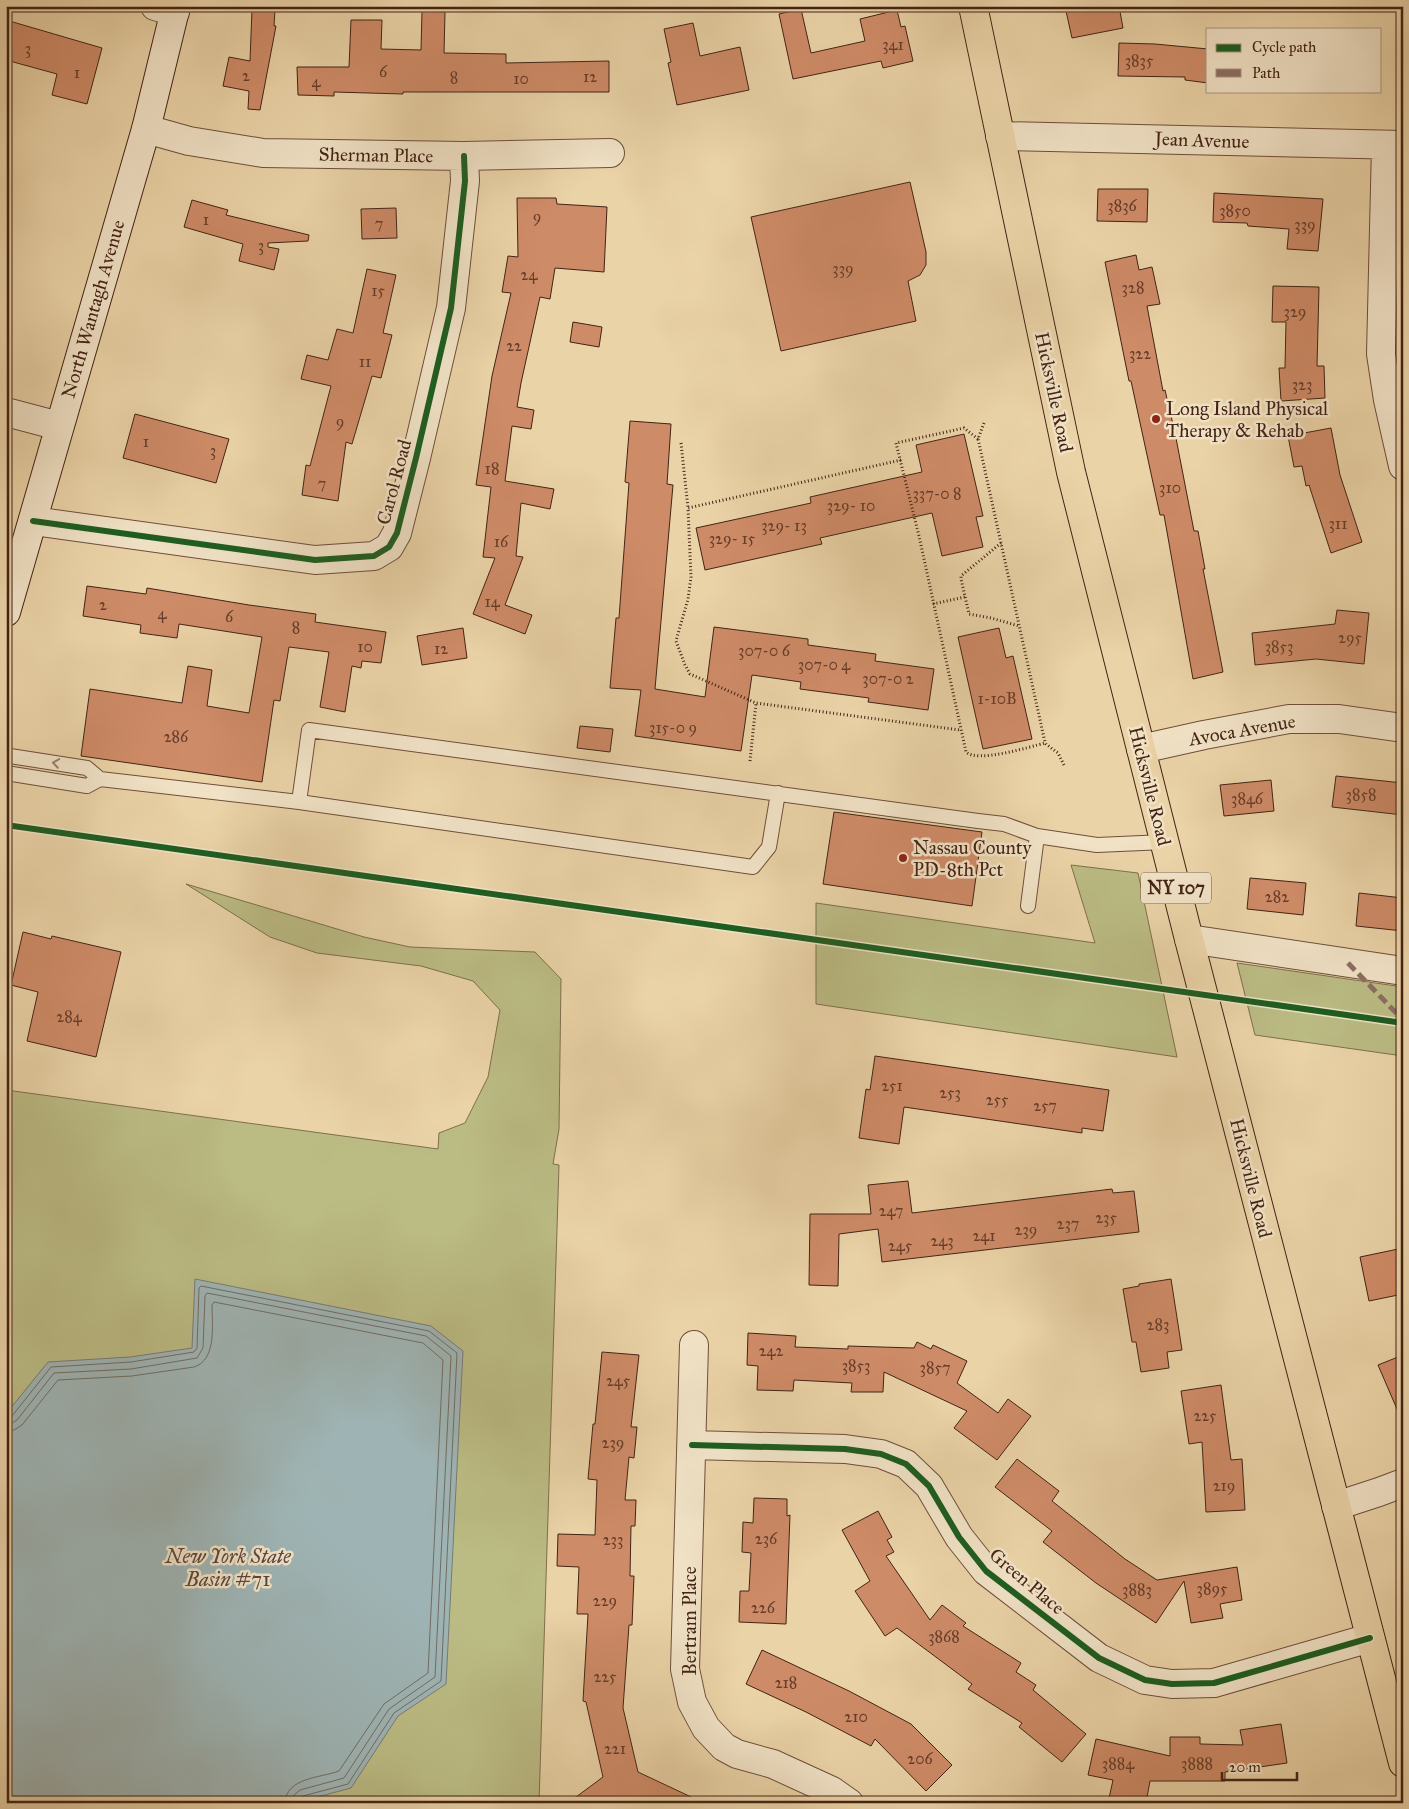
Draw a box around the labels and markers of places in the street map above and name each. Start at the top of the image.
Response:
place label: Long Island Physical Therapy & Rehab [1166,397,1329,442]
marker: Long Island Physical Therapy & Rehab [1150,413,1162,425]
place label: Nassau County PD-8th Pct [913,836,1033,881]
marker: Nassau County PD-8th Pct [897,852,909,864]

